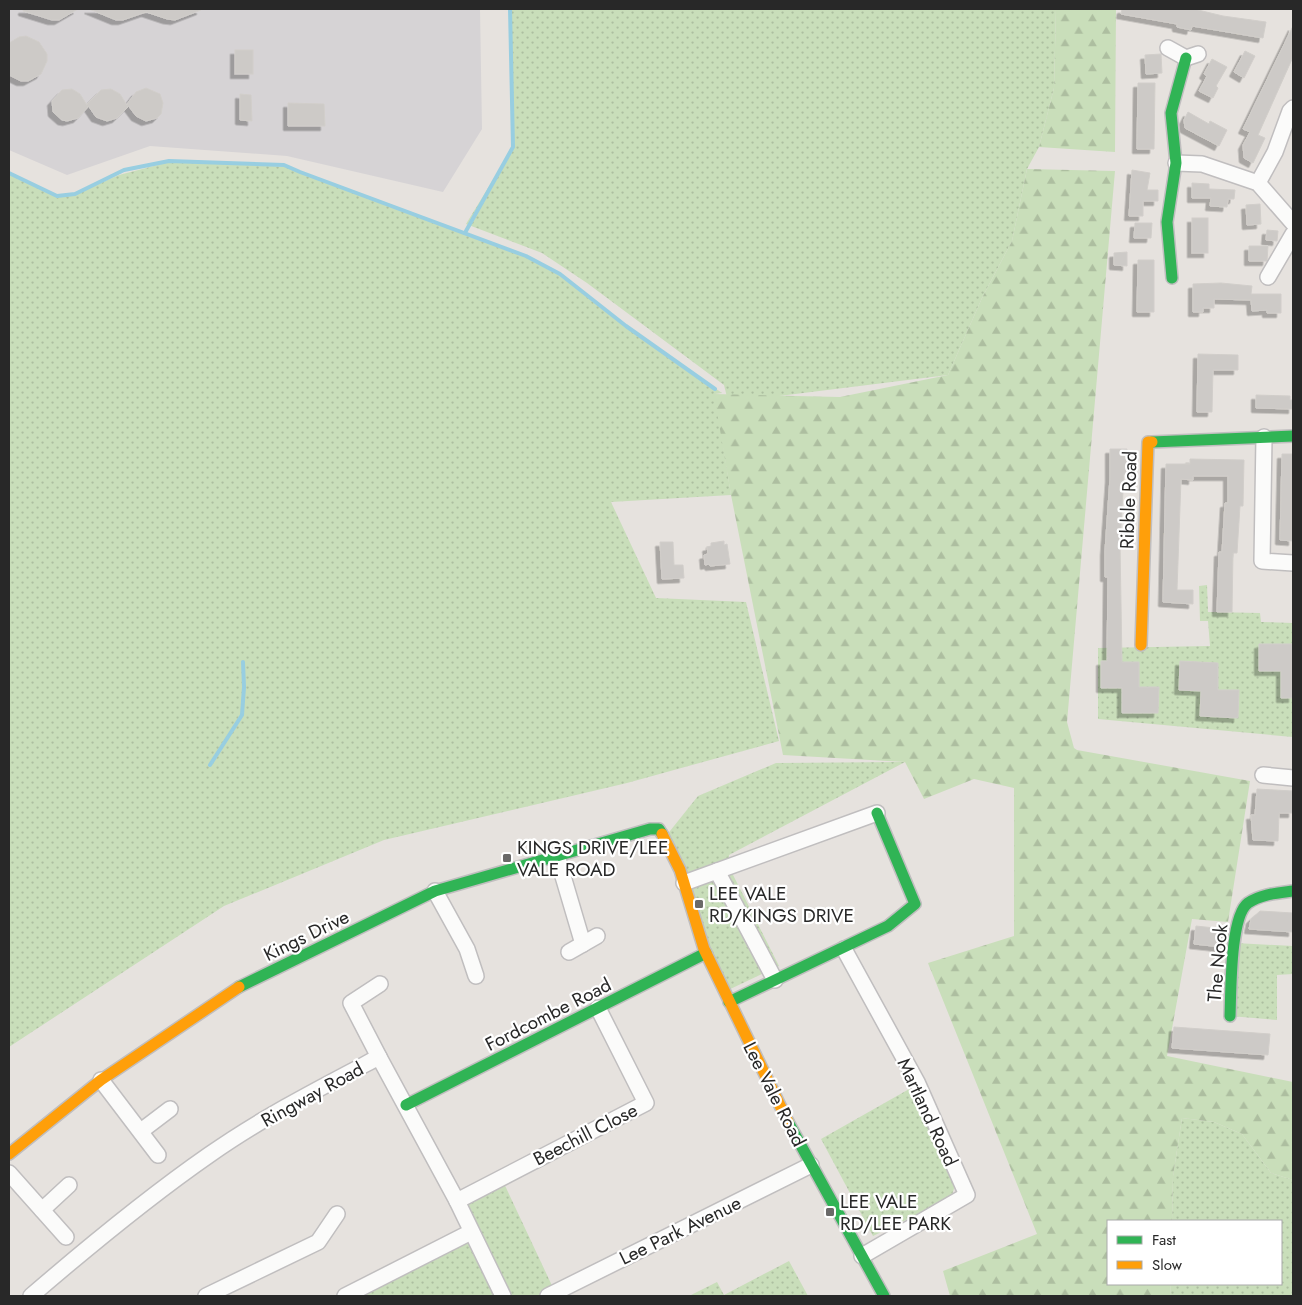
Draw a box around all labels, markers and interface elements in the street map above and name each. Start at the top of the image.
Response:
street label: Ribble Road [1113,451,1144,550]
place label: KINGS DRIVE/LEE VALE ROAD [517,834,668,883]
marker: KINGS DRIVE/LEE VALE ROAD [501,852,513,864]
place label: LEE VALE RD/KINGS DRIVE [709,880,854,929]
marker: LEE VALE RD/KINGS DRIVE [693,898,705,910]
street label: Kings Drive [259,903,354,968]
street label: The Nook [1201,922,1234,1003]
street label: Fordcombe Road [481,971,616,1058]
street label: Lee Vale Road [737,1037,813,1151]
street label: Martland Road [891,1054,964,1171]
street label: Ringway Road [256,1055,368,1134]
street label: Beechill Close [528,1096,642,1172]
place label: LEE VALE RD/LEE PARK [840,1188,951,1237]
street label: Lee Park Avenue [615,1189,746,1272]
marker: LEE VALE RD/LEE PARK [824,1206,836,1218]
legend [1107,1220,1282,1285]
text: Fast [1152,1229,1176,1251]
text: Slow [1152,1254,1183,1276]

